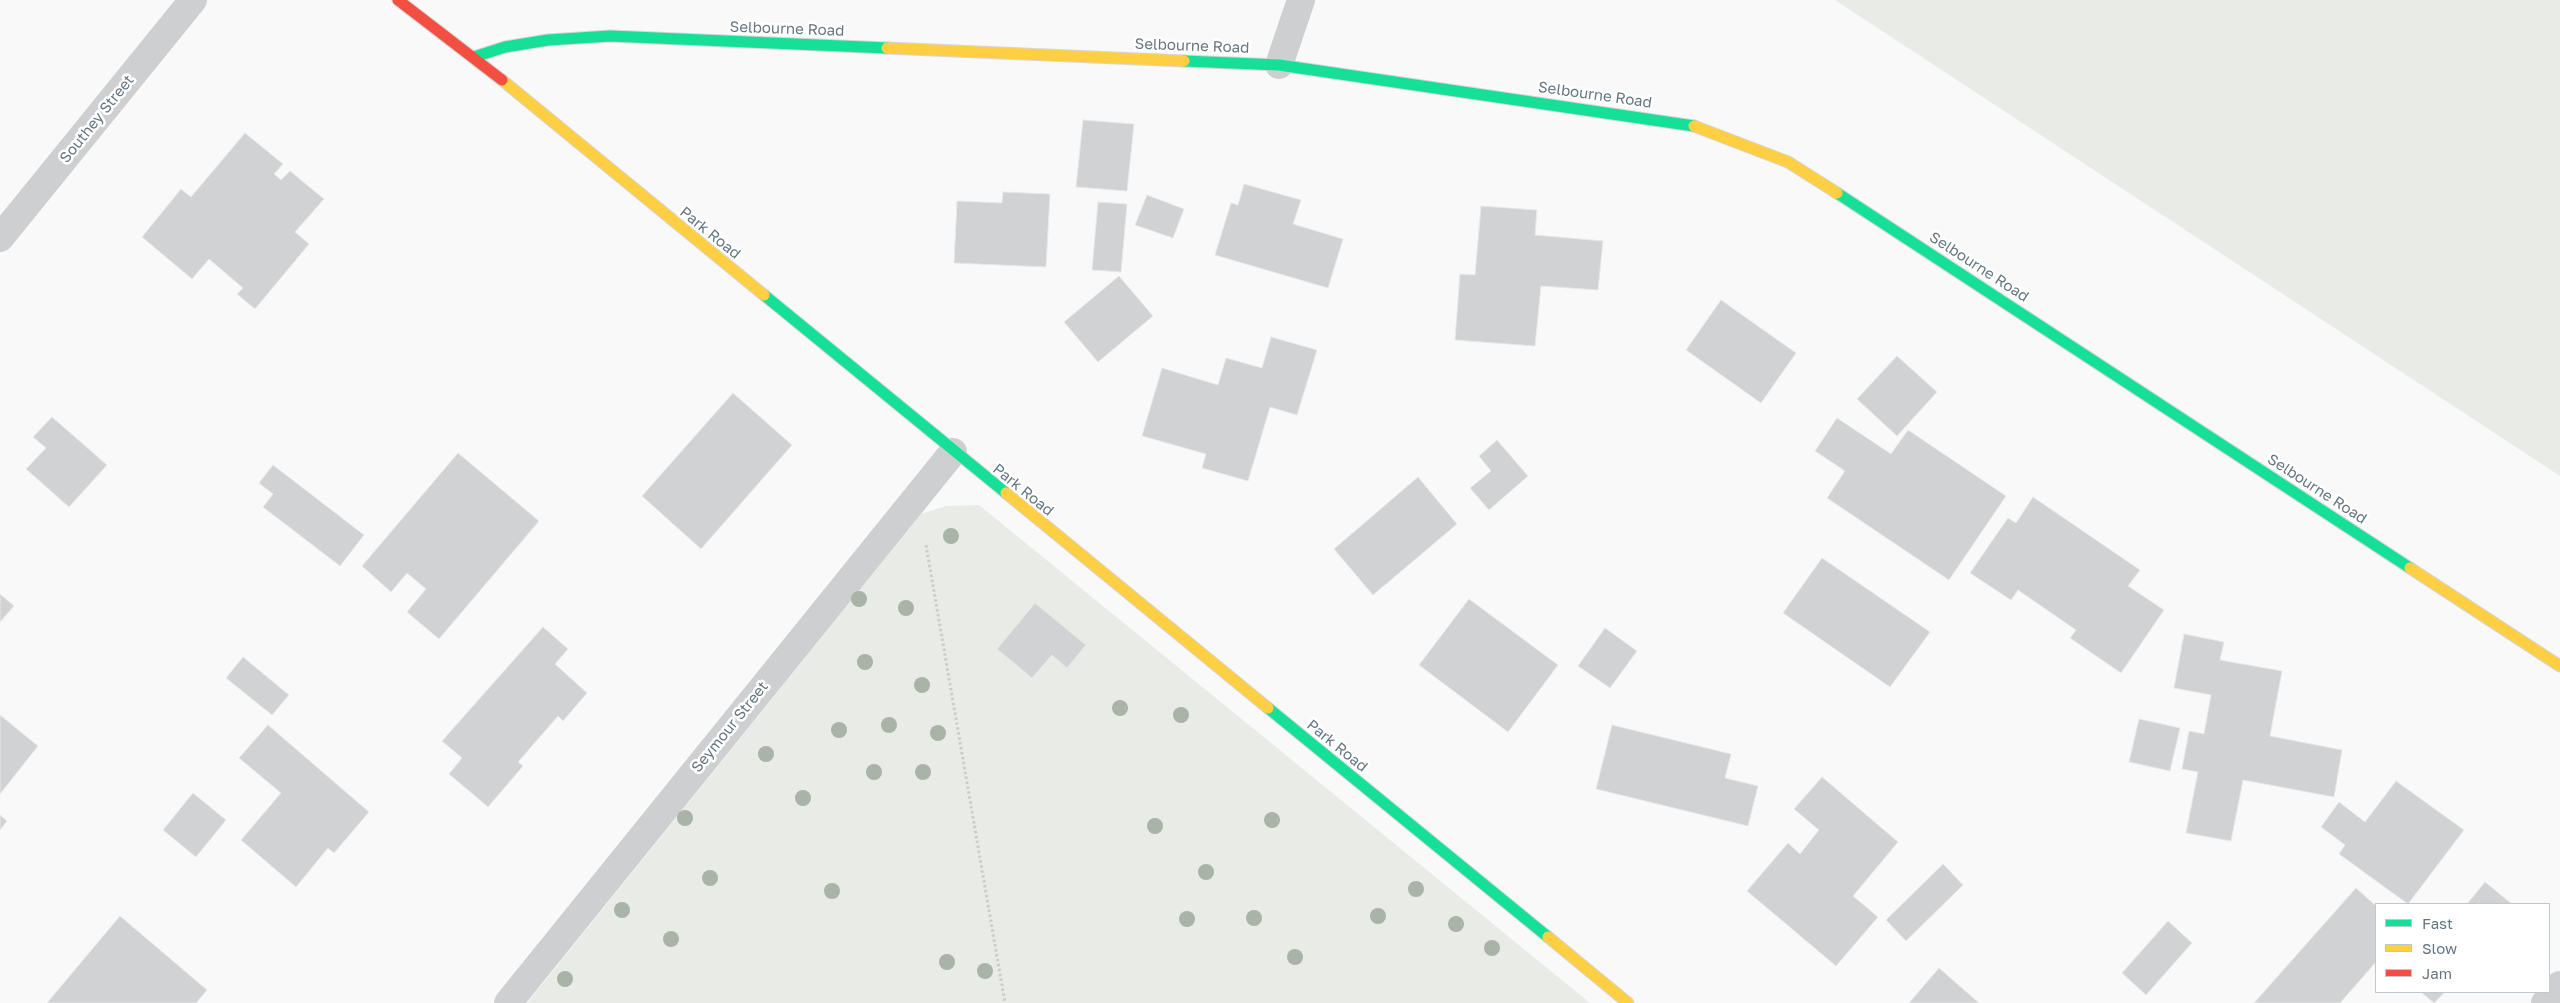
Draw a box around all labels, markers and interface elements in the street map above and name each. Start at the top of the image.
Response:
street label: Selbourne Road [729,18,845,40]
street label: Selbourne Road [1134,35,1250,57]
street label: Southey Street [56,71,138,167]
street label: Selbourne Road [1537,78,1653,112]
street label: Park Road [676,203,744,263]
street label: Selbourne Road [1926,228,2032,306]
street label: Selbourne Road [2264,450,2370,528]
street label: Park Road [989,460,1057,520]
street label: Seymour Street [688,678,772,776]
street label: Park Road [1303,716,1371,776]
legend [2375,903,2550,993]
text: Fast [2422,914,2453,932]
text: Slow [2422,939,2457,957]
text: Jam [2422,964,2452,982]

